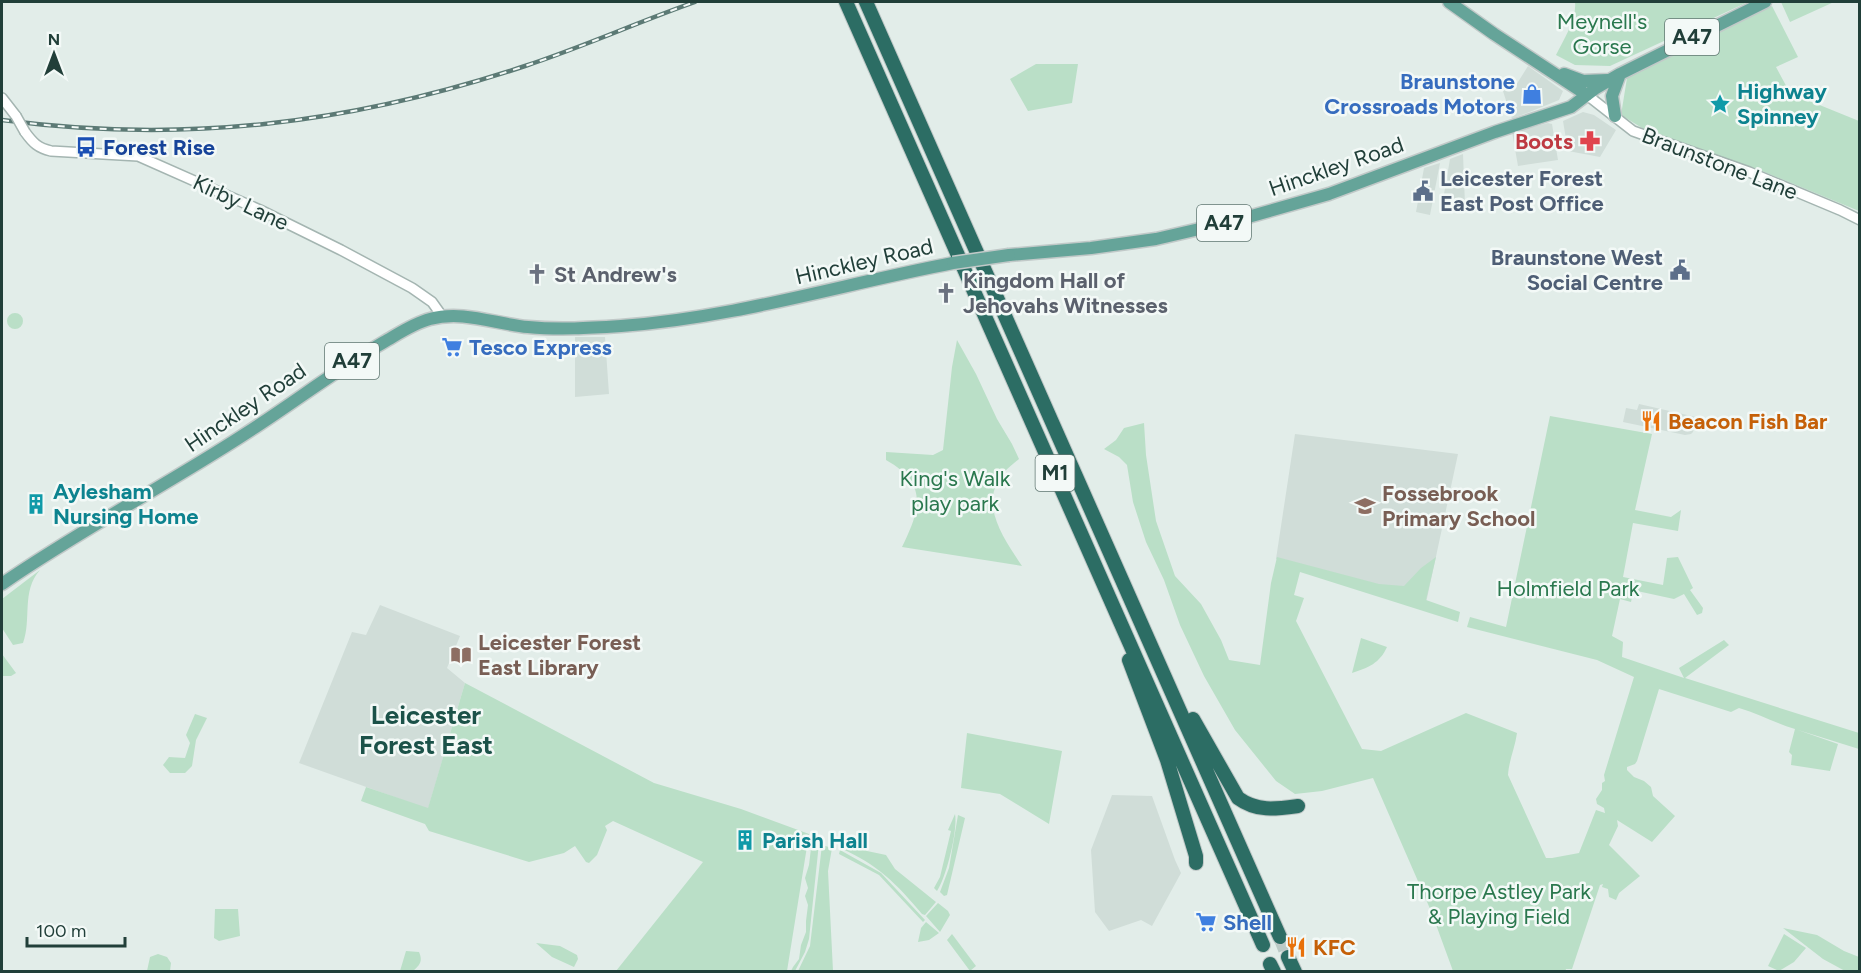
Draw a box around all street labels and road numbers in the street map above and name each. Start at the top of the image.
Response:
road number: A47 [1665,19,1719,55]
street label: Braunstone Lane [1638,121,1801,206]
street label: Hinckley Road [1265,131,1407,202]
street label: Kirby Lane [189,169,293,236]
road number: A47 [1197,205,1251,241]
street label: Hinckley Road [793,233,936,290]
road number: A47 [325,343,379,379]
street label: Hinckley Road [179,357,311,458]
road number: M1 [1036,455,1074,491]

